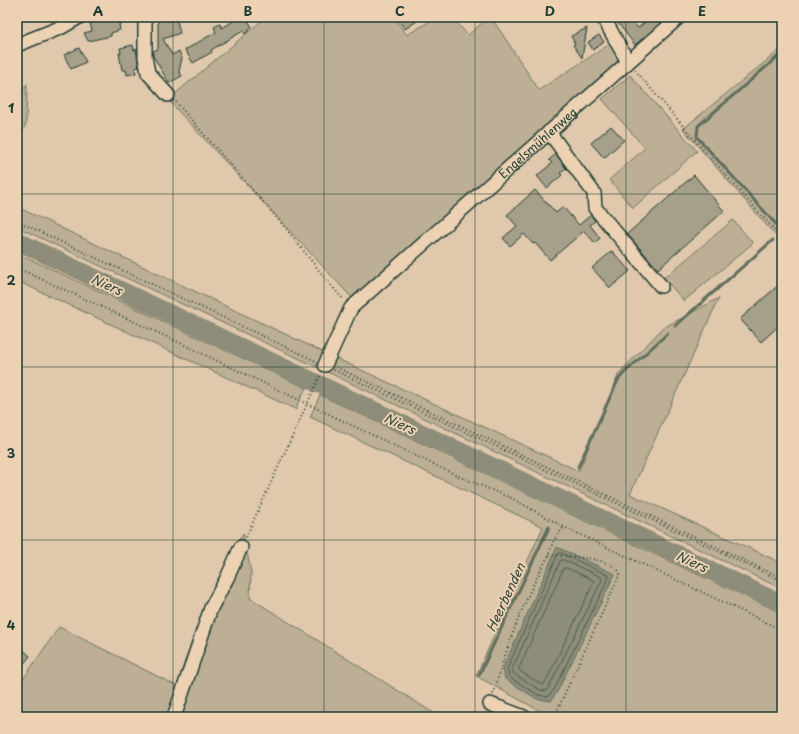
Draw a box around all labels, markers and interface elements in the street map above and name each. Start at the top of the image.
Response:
text: A [93,1,103,20]
text: B [244,1,253,20]
text: C [395,1,405,20]
text: D [545,1,555,20]
text: E [698,1,706,20]
text: 1 [8,98,14,117]
street label: Engelsmühlenweg [494,103,581,182]
water label: Niers [88,269,127,300]
text: 2 [6,270,16,289]
water label: Niers [381,408,420,439]
text: 3 [7,443,16,462]
water label: Niers [673,546,712,577]
water label: Heerbenden [481,559,530,635]
text: 4 [7,615,16,634]

